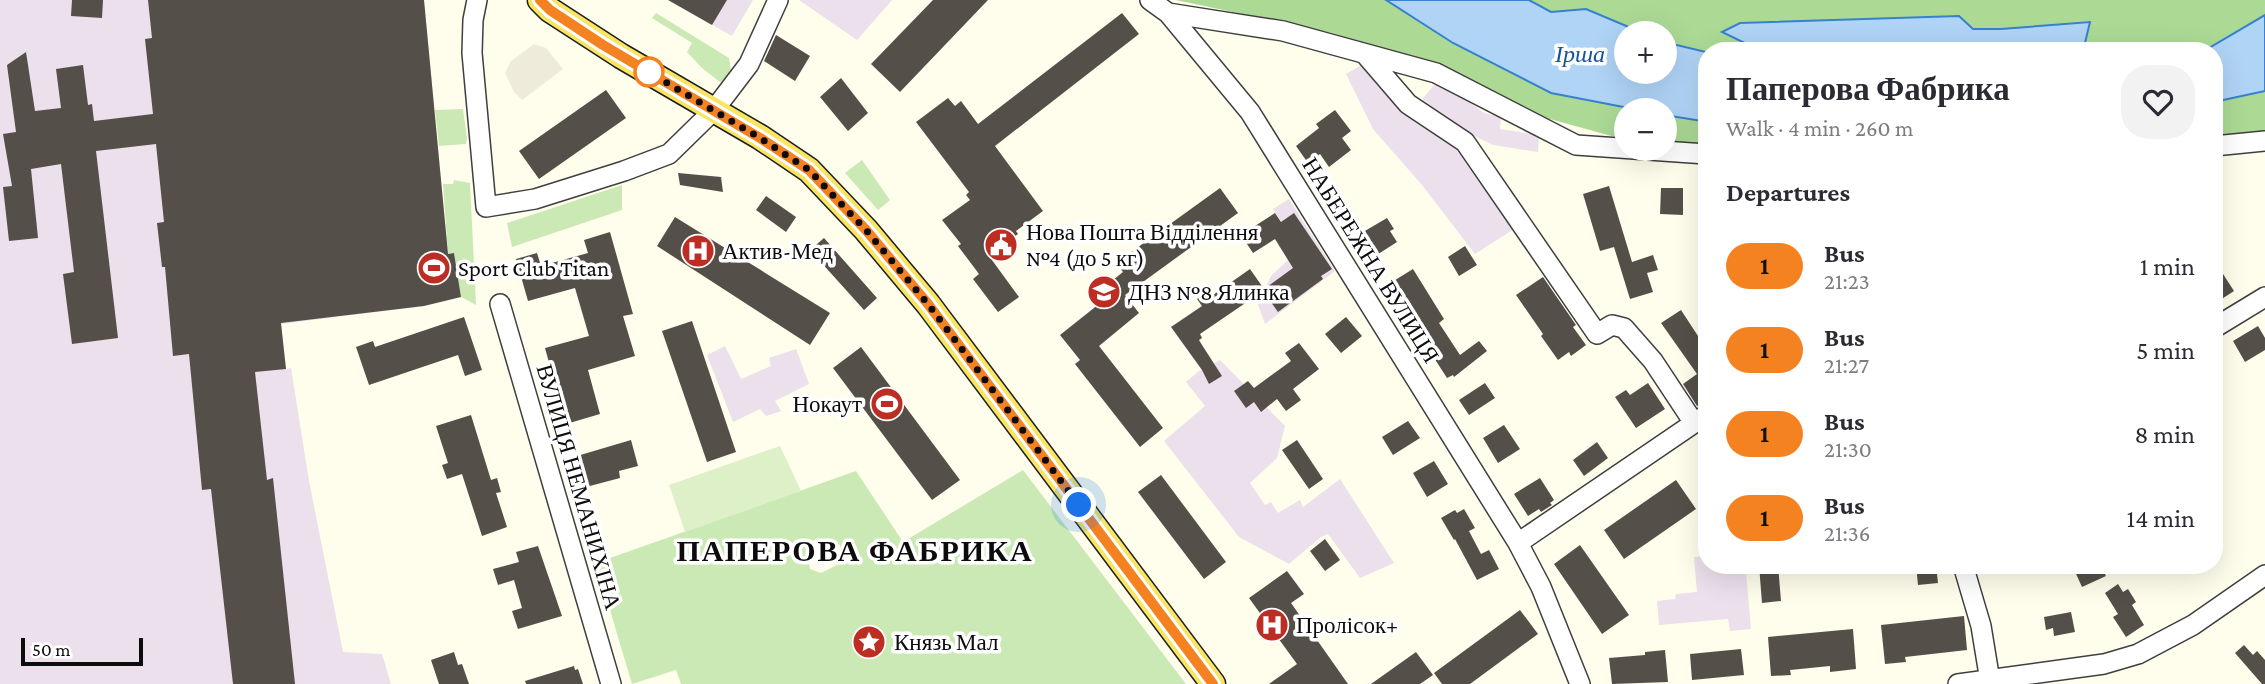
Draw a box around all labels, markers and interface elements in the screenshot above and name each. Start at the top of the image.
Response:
map controls [1614,21,1677,161]
button: + [1614,21,1677,84]
water label: Ірша [1554,40,1605,67]
unlabelled marker [634,57,664,87]
button: heart [2121,65,2195,139]
text: Паперова Фабрика [1726,70,2010,107]
button: − [1614,98,1677,161]
text: Walk · 4 min · 260 m [1726,115,1913,141]
street label: НАБЕРЕЖНА ВУЛИЦЯ [1297,153,1445,367]
text: Departures [1726,178,1850,207]
place label: Нова Пошта Відділення №4 (до 5 кг) [1026,219,1259,272]
public building icon: Нова Пошта Відділення №4 (до 5 кг) [982,226,1020,264]
hospital icon: Актив-Мед [679,232,717,270]
place label: Актив-Мед [722,238,833,264]
text: Bus [1824,239,1865,268]
sports icon: Sport Club Titan [415,249,453,287]
text: 1 [1760,252,1769,279]
text: 1 min [2140,252,2195,281]
place label: Sport Club Titan [458,255,609,281]
text: 21:23 [1824,268,1870,294]
school or university icon: ДНЗ №8 Ялинка [1085,273,1123,311]
place label: ДНЗ №8 Ялинка [1128,279,1289,305]
text: Bus [1824,323,1865,352]
text: 1 [1760,336,1769,363]
text: 5 min [2136,336,2195,365]
text: 21:27 [1824,352,1869,378]
street label: ВУЛИЦЯ НЕМАНИХІНА [531,361,627,613]
sports icon: Нокаут [868,385,906,423]
place label: Нокаут [792,391,862,417]
text: Bus [1824,407,1865,436]
text: 1 [1760,420,1769,447]
text: 8 min [2134,420,2195,449]
text: 21:30 [1824,436,1872,462]
your location [1061,487,1096,522]
text: Bus [1824,491,1865,520]
text: 1 [1760,504,1769,531]
text: 14 min [2127,504,2195,533]
text: 21:36 [1824,520,1870,546]
district label: ПАПЕРОВА ФАБРИКА [676,534,1034,567]
hospital icon: Пролісок+ [1253,606,1291,644]
place label: Пролісок+ [1296,612,1398,638]
place icon: Князь Мал [850,623,888,661]
place label: Князь Мал [894,629,998,655]
scale bar [21,635,144,667]
text: 50 m [32,639,71,660]

